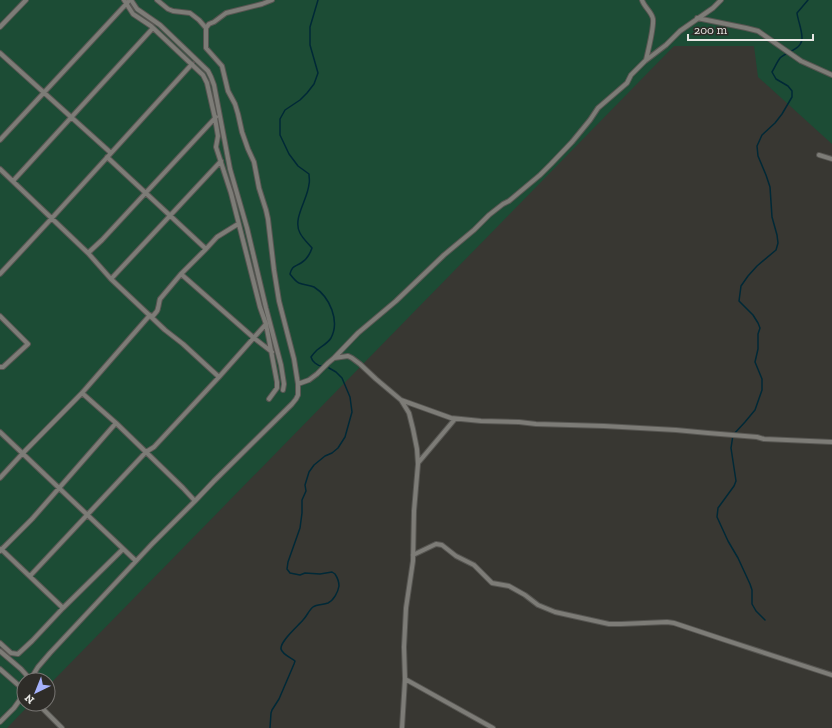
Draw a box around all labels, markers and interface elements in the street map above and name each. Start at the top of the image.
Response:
scale bar [688,16,813,42]
text: 200 m [694,23,728,37]
north arrow [16,672,56,712]
text: N [22,691,37,707]

